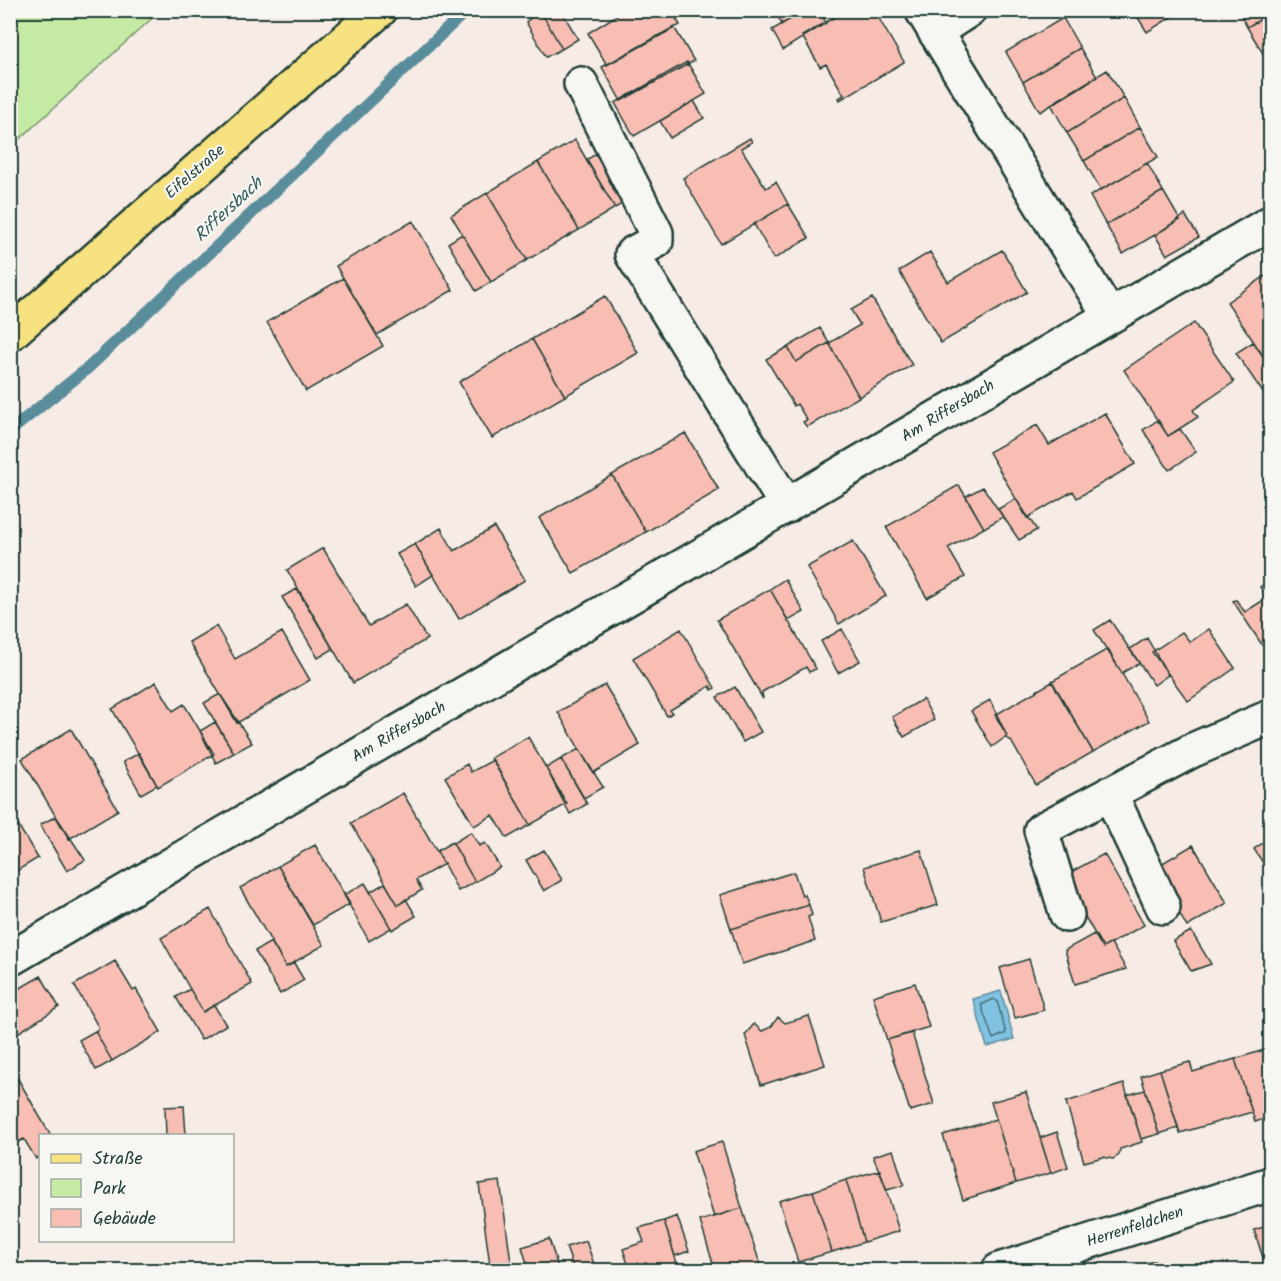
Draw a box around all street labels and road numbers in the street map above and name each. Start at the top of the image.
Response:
street label: Eifelstraße [159,139,231,205]
street label: Am Riffersbach [897,373,999,449]
street label: Am Riffersbach [347,695,451,769]
street label: Herrenfeldchen [1083,1200,1187,1254]

